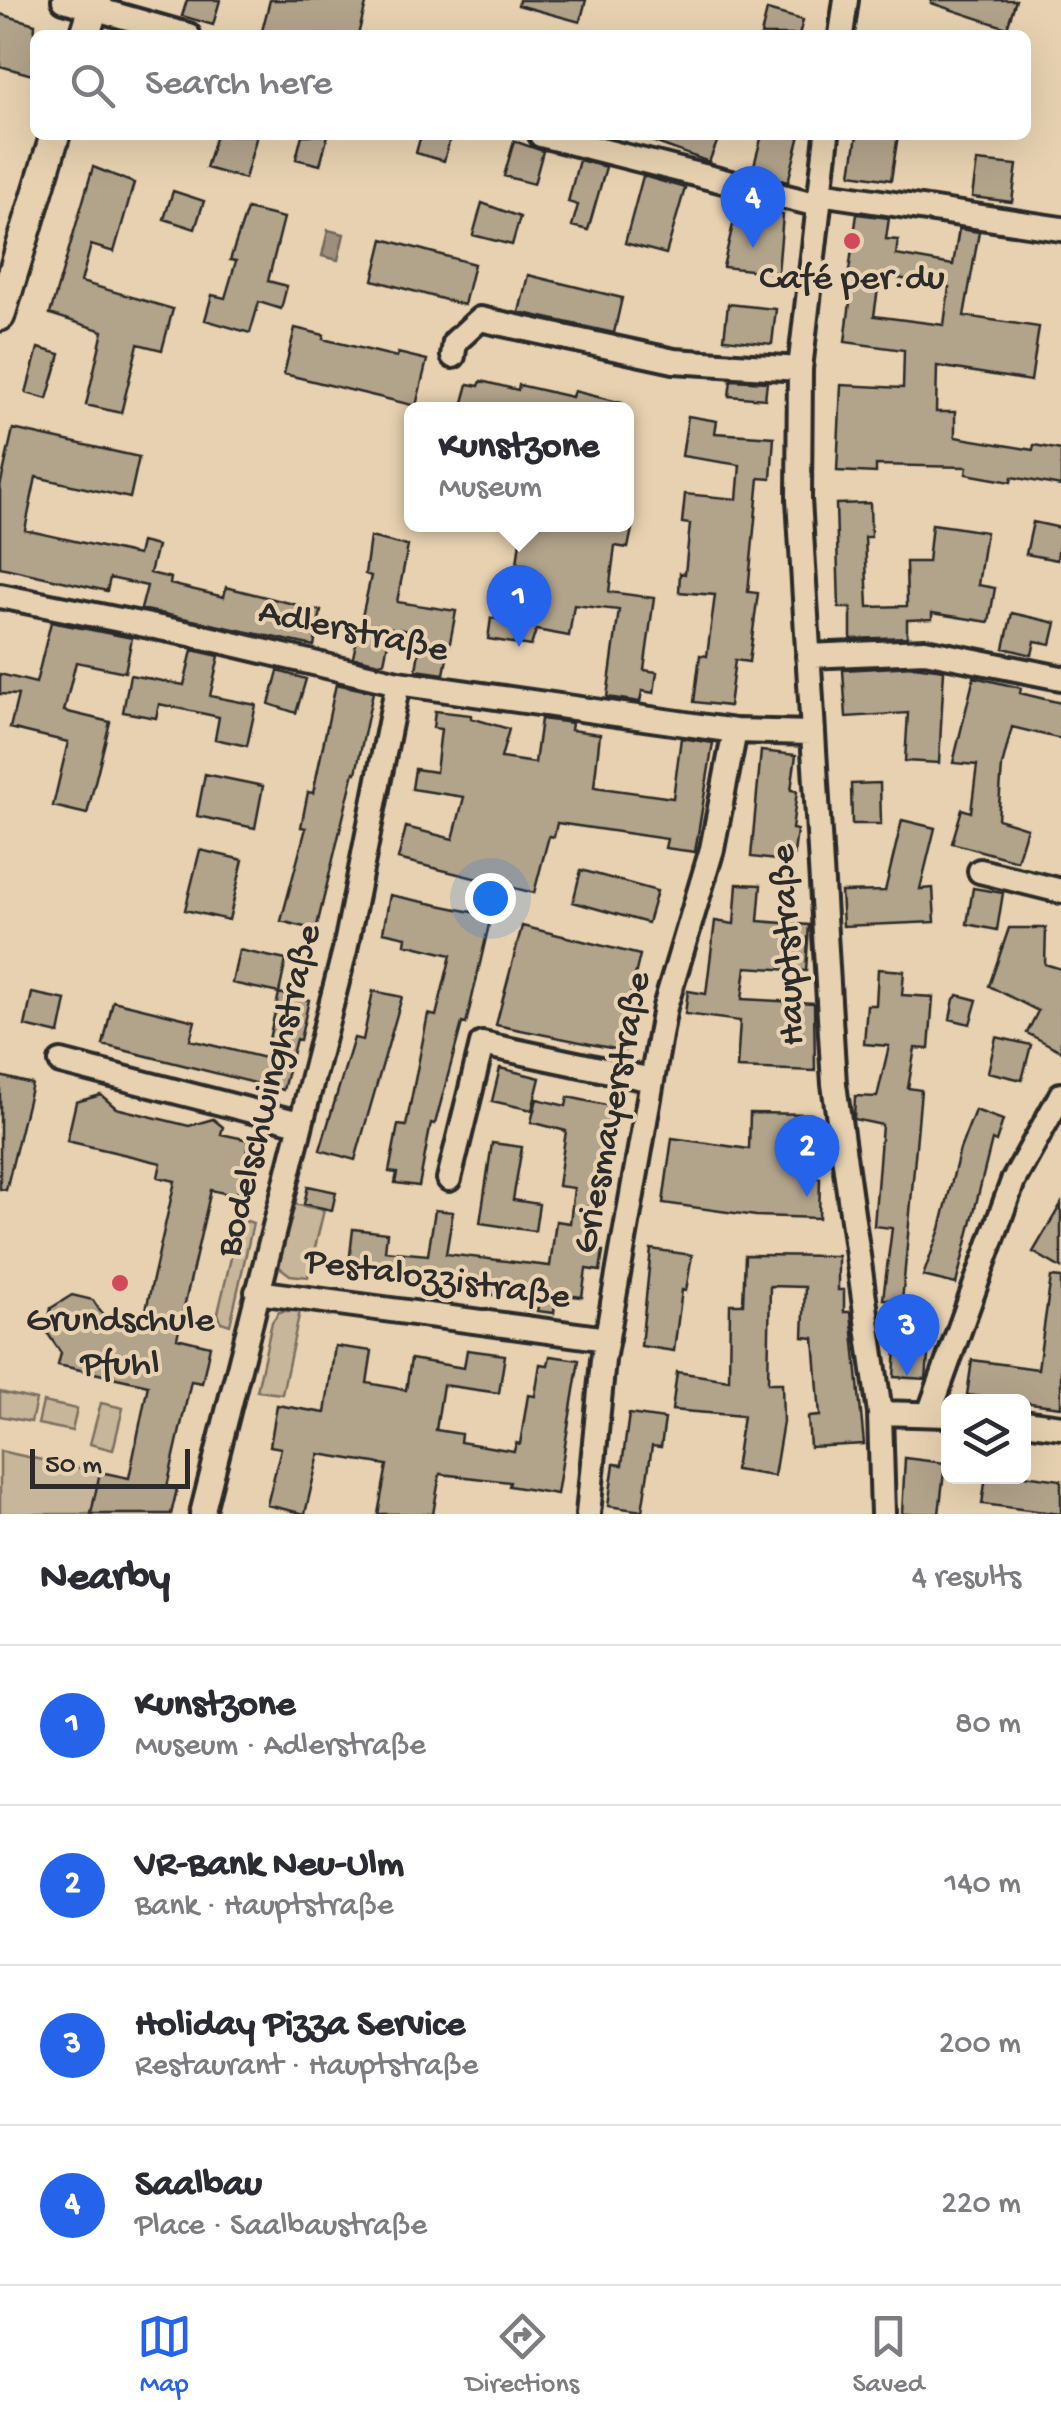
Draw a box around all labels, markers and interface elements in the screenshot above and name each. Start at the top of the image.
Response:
search box [30,30,1031,140]
icon: search [65,58,120,113]
text: Search here [145,63,332,107]
pin: 4 [720,166,786,248]
marker: Café per.du [841,230,863,252]
place label: Café per.du [759,258,945,302]
popup [404,402,634,532]
text: Kunstzone [439,426,599,470]
text: Museum [439,470,542,508]
pin: 1 [486,564,552,647]
street label: Adlerstraße [254,591,452,675]
street label: Hauptstraße [763,843,817,1047]
your location [465,873,516,924]
street label: Bodelschwinghstraße [208,920,334,1263]
street label: Griesmayerstraße [565,968,663,1258]
pin: 2 [774,1114,840,1197]
street label: Pestalozzistraße [300,1240,573,1321]
marker: Grundschule Pfuhl [109,1272,131,1294]
pin: 3 [874,1294,940,1376]
place label: Grundschule Pfuhl [26,1300,215,1388]
map controls [941,1394,1031,1484]
button: layers [941,1394,1031,1484]
scale bar [30,1444,190,1488]
text: 50 m [45,1450,102,1483]
text: Nearby [40,1555,170,1604]
text: 4 results [912,1560,1021,1598]
text: Kunstzone [135,1684,295,1728]
text: 1 [66,1706,79,1744]
text: 80 m [955,1706,1021,1744]
text: Museum · Adlerstraße [135,1728,426,1766]
text: VR-Bank Neu-Ulm [135,1844,404,1888]
text: 2 [65,1866,80,1904]
text: 140 m [944,1866,1021,1904]
text: Bank · Hauptstraße [135,1888,394,1926]
text: Holiday Pizza Service [135,2004,465,2048]
text: 3 [64,2026,81,2064]
text: 200 m [939,2026,1021,2064]
text: Restaurant · Hauptstraße [135,2048,478,2086]
text: Saalbau [135,2164,262,2208]
text: 4 [65,2186,80,2224]
text: 220 m [941,2186,1021,2224]
text: Place · Saalbaustraße [135,2208,427,2246]
tab: Map [137,2309,192,2402]
tab: Directions [465,2309,579,2402]
tab: Saved [852,2309,924,2402]

